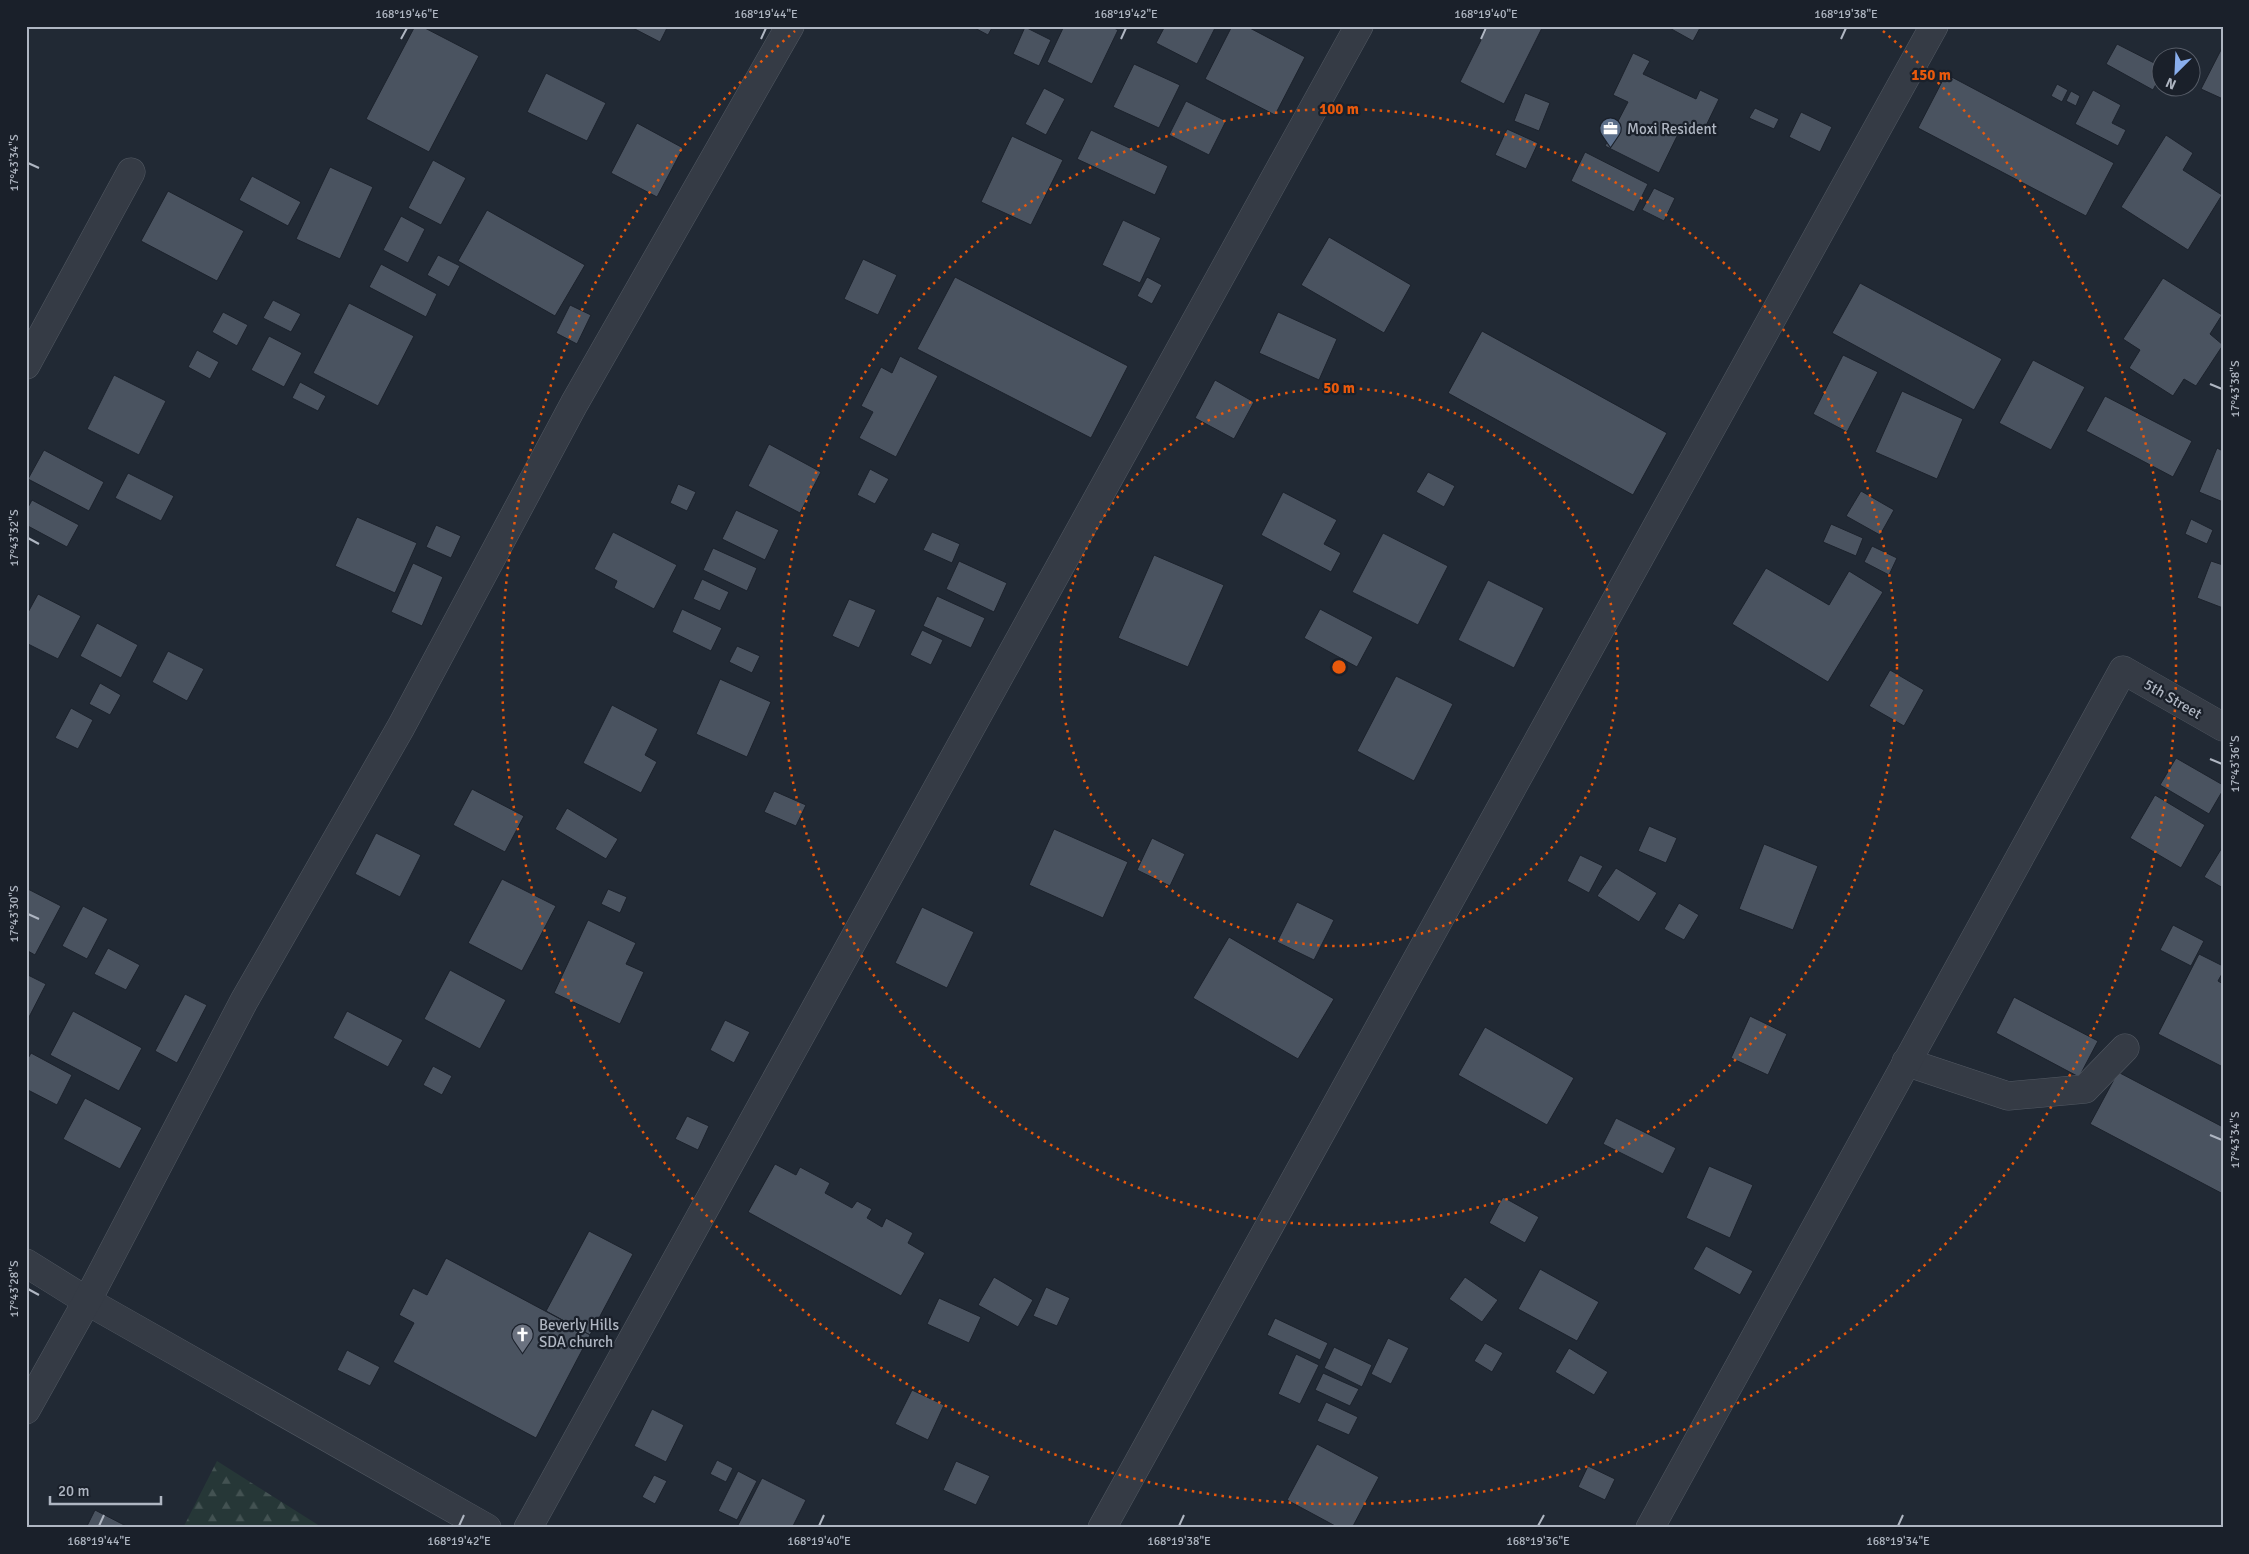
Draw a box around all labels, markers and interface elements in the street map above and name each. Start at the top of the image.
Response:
text: 168°19'46"E [375,7,439,22]
text: 168°19'44"E [734,7,798,22]
text: 168°19'42"E [1094,7,1158,22]
text: 168°19'40"E [1454,7,1518,22]
text: 168°19'38"E [1814,7,1878,22]
north arrow [2152,48,2202,98]
text: 150 m [1911,66,1951,84]
text: N [2163,74,2179,93]
text: 100 m [1319,100,1359,118]
office icon: Moxi Resident [1599,117,1623,148]
place label: Moxi Resident [1627,120,1717,138]
text: 17°43'34"S [7,134,22,192]
text: 17°43'38"S [2228,360,2243,418]
text: 50 m [1323,379,1355,397]
text: 17°43'32"S [7,509,22,567]
centre of rings [1330,658,1348,676]
street label: 5th Street [2141,675,2205,723]
text: 17°43'36"S [2228,735,2243,793]
text: 17°43'30"S [7,885,22,943]
text: 17°43'34"S [2228,1111,2243,1169]
text: 17°43'28"S [7,1260,22,1318]
place label: Beverly Hills SDA church [539,1316,619,1351]
church icon: Beverly Hills SDA church [511,1322,535,1353]
scale bar [50,1474,161,1506]
text: 20 m [58,1482,89,1500]
text: 168°19'44"E [67,1534,131,1549]
text: 168°19'42"E [427,1534,491,1549]
text: 168°19'40"E [787,1534,851,1549]
text: 168°19'38"E [1147,1534,1211,1549]
text: 168°19'36"E [1506,1534,1570,1549]
text: 168°19'34"E [1866,1534,1930,1549]

